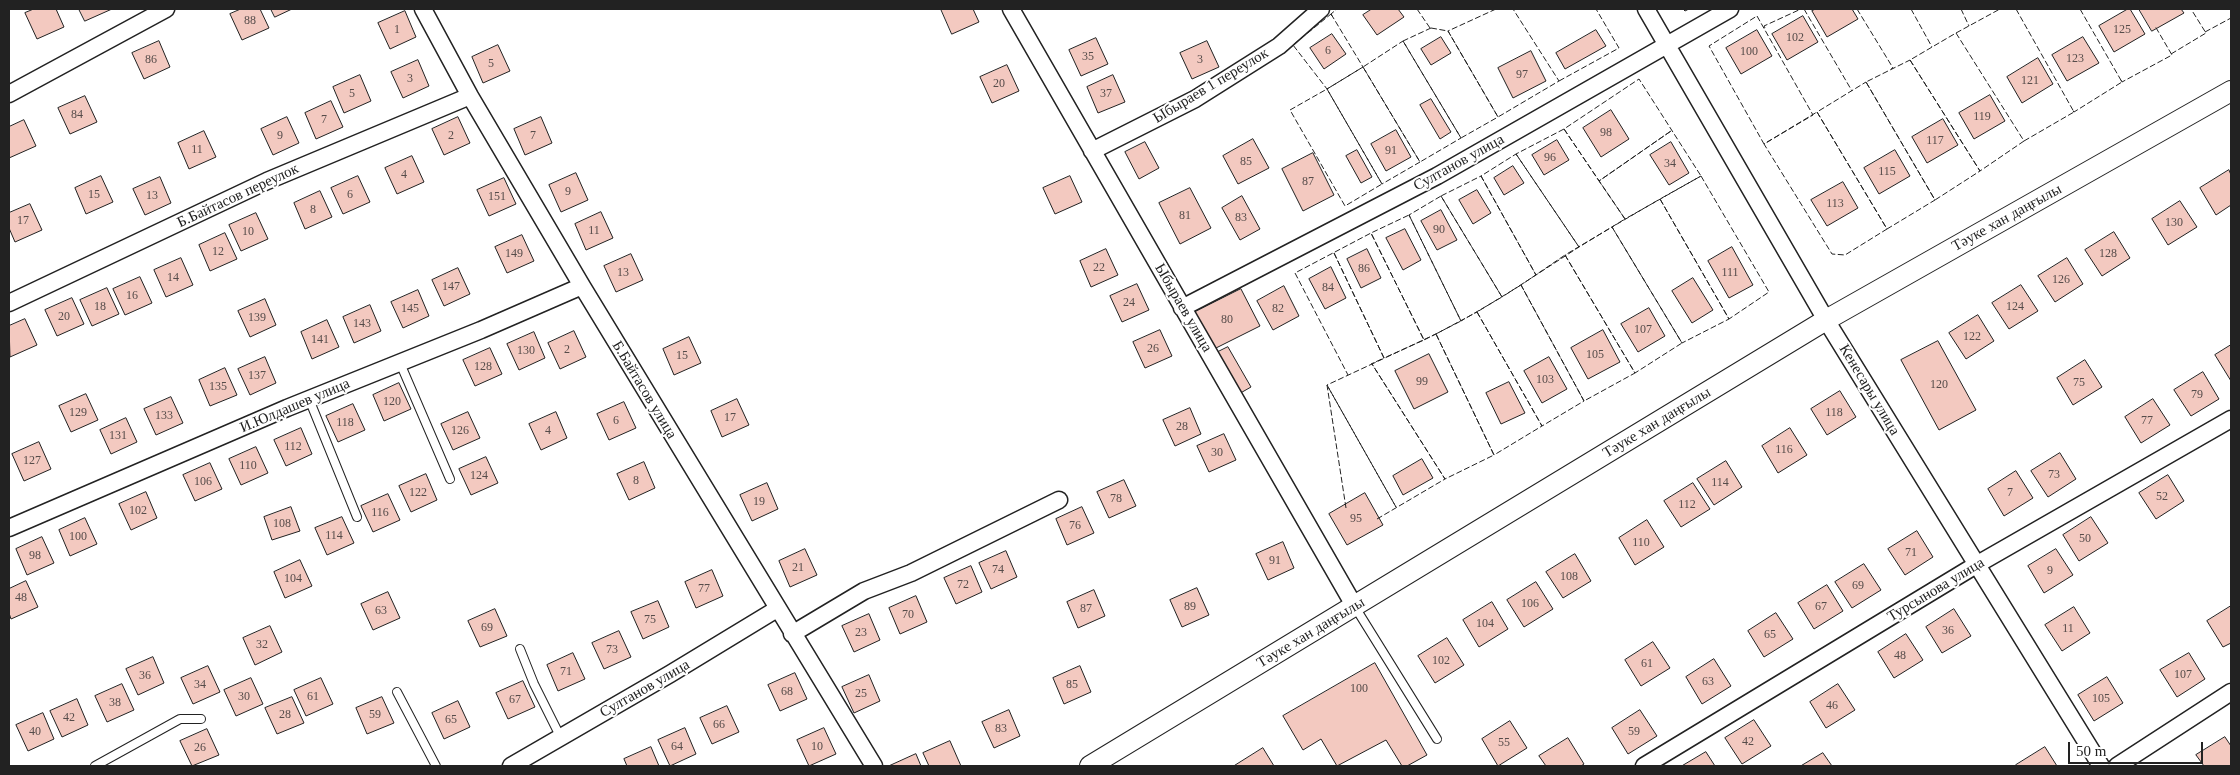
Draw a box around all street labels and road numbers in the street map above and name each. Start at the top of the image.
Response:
street label: Ыбыраев 1 переулок [1150,44,1272,128]
street label: Султанов улица [1411,131,1507,195]
street label: Б.Байтасов переулок [175,160,301,232]
street label: Тәуке хан даңғылы [1949,180,2065,256]
street label: Ыбыраев улица [1150,260,1216,356]
street label: Б.Байтасов улица [608,338,680,442]
street label: Кенесары улица [1835,341,1903,439]
street label: И.Юлдашев улица [237,375,353,437]
street label: Тәуке хан даңғылы [1600,384,1714,462]
street label: Турсынова улица [1884,554,1988,626]
street label: Тәуке хан даңғылы [1254,594,1368,672]
street label: Султанов улица [597,656,693,722]

